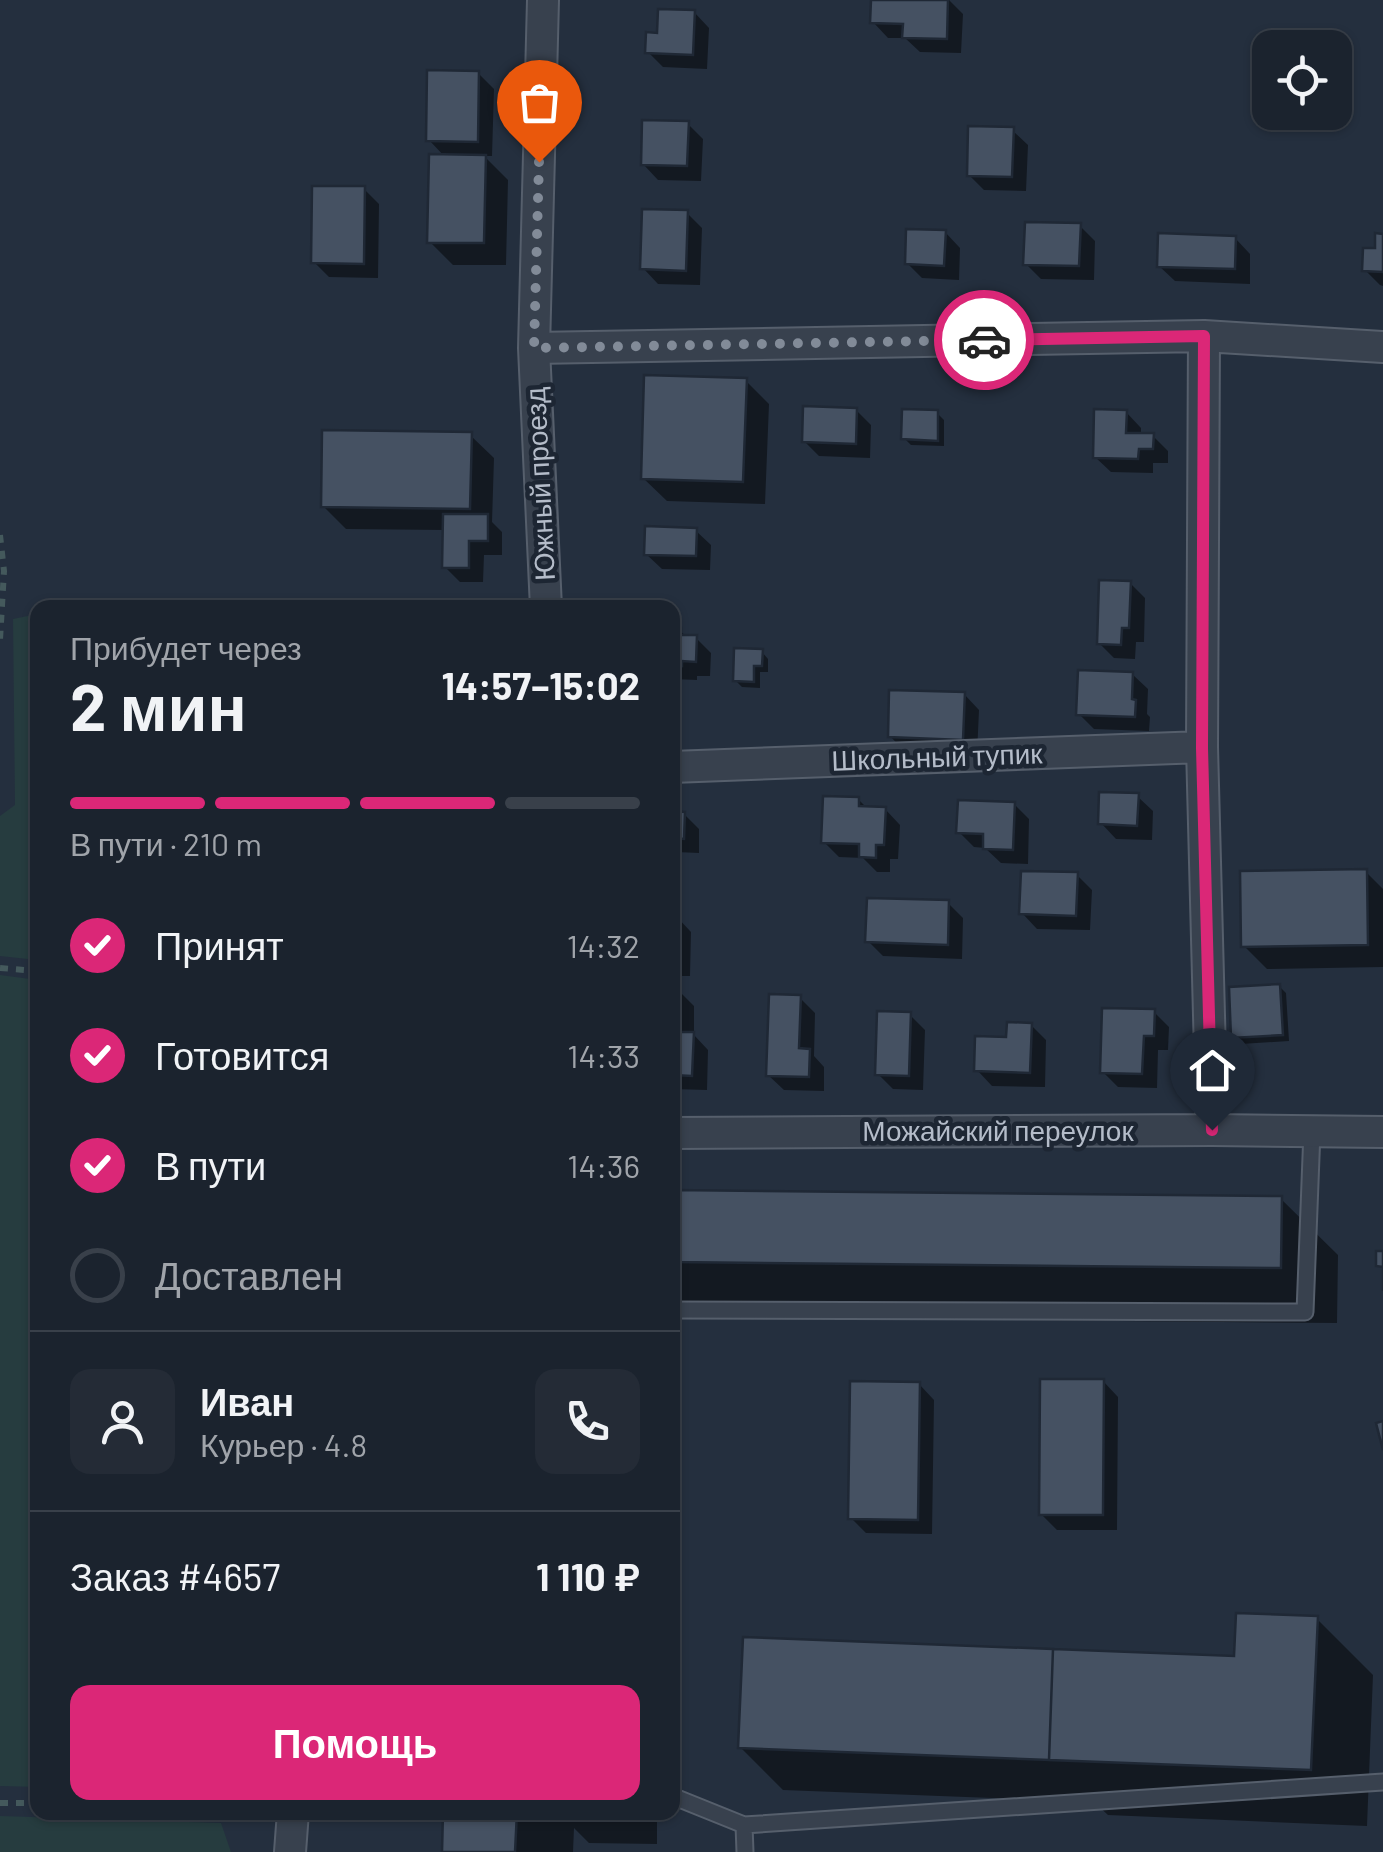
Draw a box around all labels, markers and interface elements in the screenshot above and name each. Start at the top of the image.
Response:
map controls [1252,30,1352,130]
button: locate [1252,30,1352,130]
pin [497,60,582,163]
icon: bag [512,75,567,130]
courier [934,290,1034,390]
icon: car [957,313,1012,368]
street label: Южный проезд [517,386,561,582]
text: Прибудет через [70,628,302,666]
text: 14:57–15:02 [442,662,640,708]
text: 2 мин [70,666,247,744]
street label: Школьный тупик [831,735,1044,777]
text: В пути · 210 m [70,824,262,862]
icon: check [70,918,125,973]
text: Принят [155,922,284,968]
text: 14:32 [567,926,640,964]
icon: check [70,1028,125,1083]
pin [1170,1028,1255,1131]
text: Готовится [155,1032,329,1078]
text: 14:33 [567,1036,640,1074]
icon: home [1185,1043,1240,1098]
street label: Можайский переулок [862,1113,1134,1147]
icon: check [70,1138,125,1193]
text: В пути [155,1142,266,1188]
text: 14:36 [567,1146,640,1184]
text: Доставлен [155,1252,343,1298]
button: person [70,1369,175,1474]
button: phone [535,1369,640,1474]
text: Иван [200,1378,294,1424]
text: Курьер · 4.8 [200,1425,367,1463]
text: Заказ #4657 [70,1553,280,1599]
text: 1 110 ₽ [536,1553,640,1599]
button: Помощь [70,1685,640,1800]

